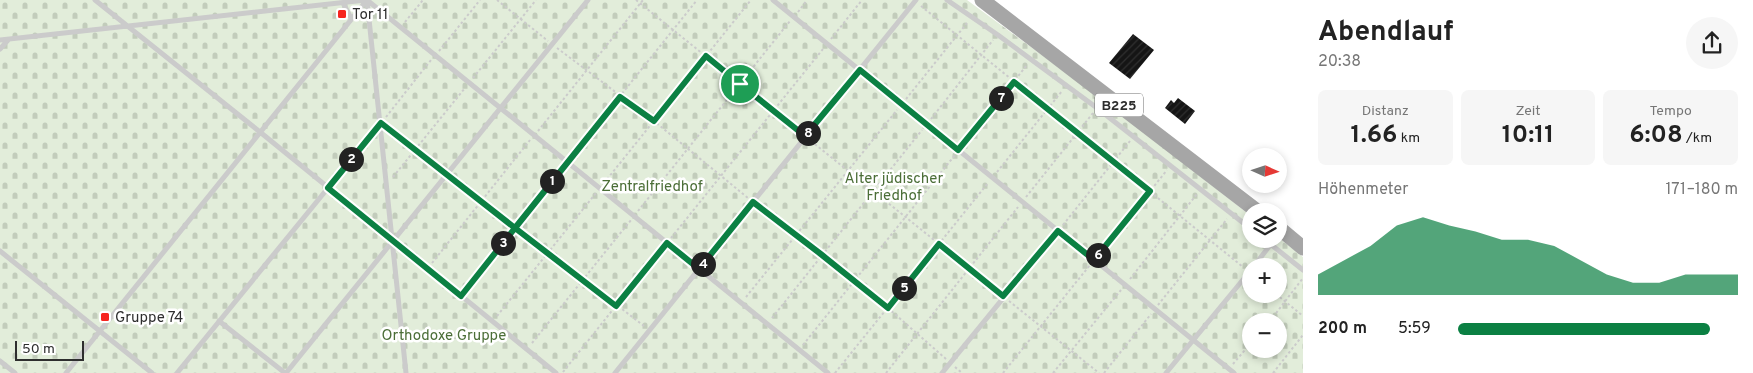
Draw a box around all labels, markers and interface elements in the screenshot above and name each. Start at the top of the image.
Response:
place label: Tor 11 [352,6,388,25]
marker: Tor 11 [336,8,348,20]
text: Abendlauf [1318,15,1453,51]
button: share [1686,17,1738,69]
text: 20:38 [1318,52,1361,72]
pin [719,63,761,105]
icon: arrive [726,70,754,98]
pin: 7 [988,86,1014,110]
text: 7 [998,90,1005,107]
road number: B225 [1095,94,1143,116]
text: Distanz [1362,103,1409,120]
text: Zeit [1515,103,1541,120]
text: Tempo [1649,103,1692,120]
pin: 8 [796,120,820,146]
text: 1.66 [1351,120,1397,152]
text: 10:11 [1502,120,1554,152]
text: 6:08 [1629,120,1683,152]
text: 8 [804,125,813,142]
text: km [1397,130,1420,147]
text: /km [1683,130,1712,147]
pin: 2 [338,146,364,172]
north arrow [1242,148,1288,192]
map controls [1242,148,1287,358]
text: 2 [347,151,356,168]
pin: 1 [540,168,564,194]
park label: Alter jüdischer Friedhof [845,170,944,206]
text: 1 [550,173,555,190]
park label: Zentralfriedhof [601,178,703,197]
text: Höhenmeter [1318,180,1408,200]
text: 171–180 m [1665,180,1738,200]
button: layers [1242,203,1287,248]
pin: 3 [490,230,516,256]
text: 3 [499,235,508,252]
pin: 6 [1086,242,1110,268]
text: 6 [1094,247,1103,264]
pin: 4 [690,252,716,276]
text: 4 [699,256,708,273]
button: + [1242,258,1287,303]
pin: 5 [892,276,916,300]
text: 5 [900,280,909,297]
place label: Gruppe 74 [115,309,183,328]
marker: Gruppe 74 [99,311,111,323]
button: − [1242,313,1287,358]
text: 200 m [1318,319,1367,339]
text: 5:59 [1398,319,1431,339]
park label: Orthodoxe Gruppe [382,327,506,346]
scale bar [15,338,84,361]
text: 50 m [22,341,55,358]

